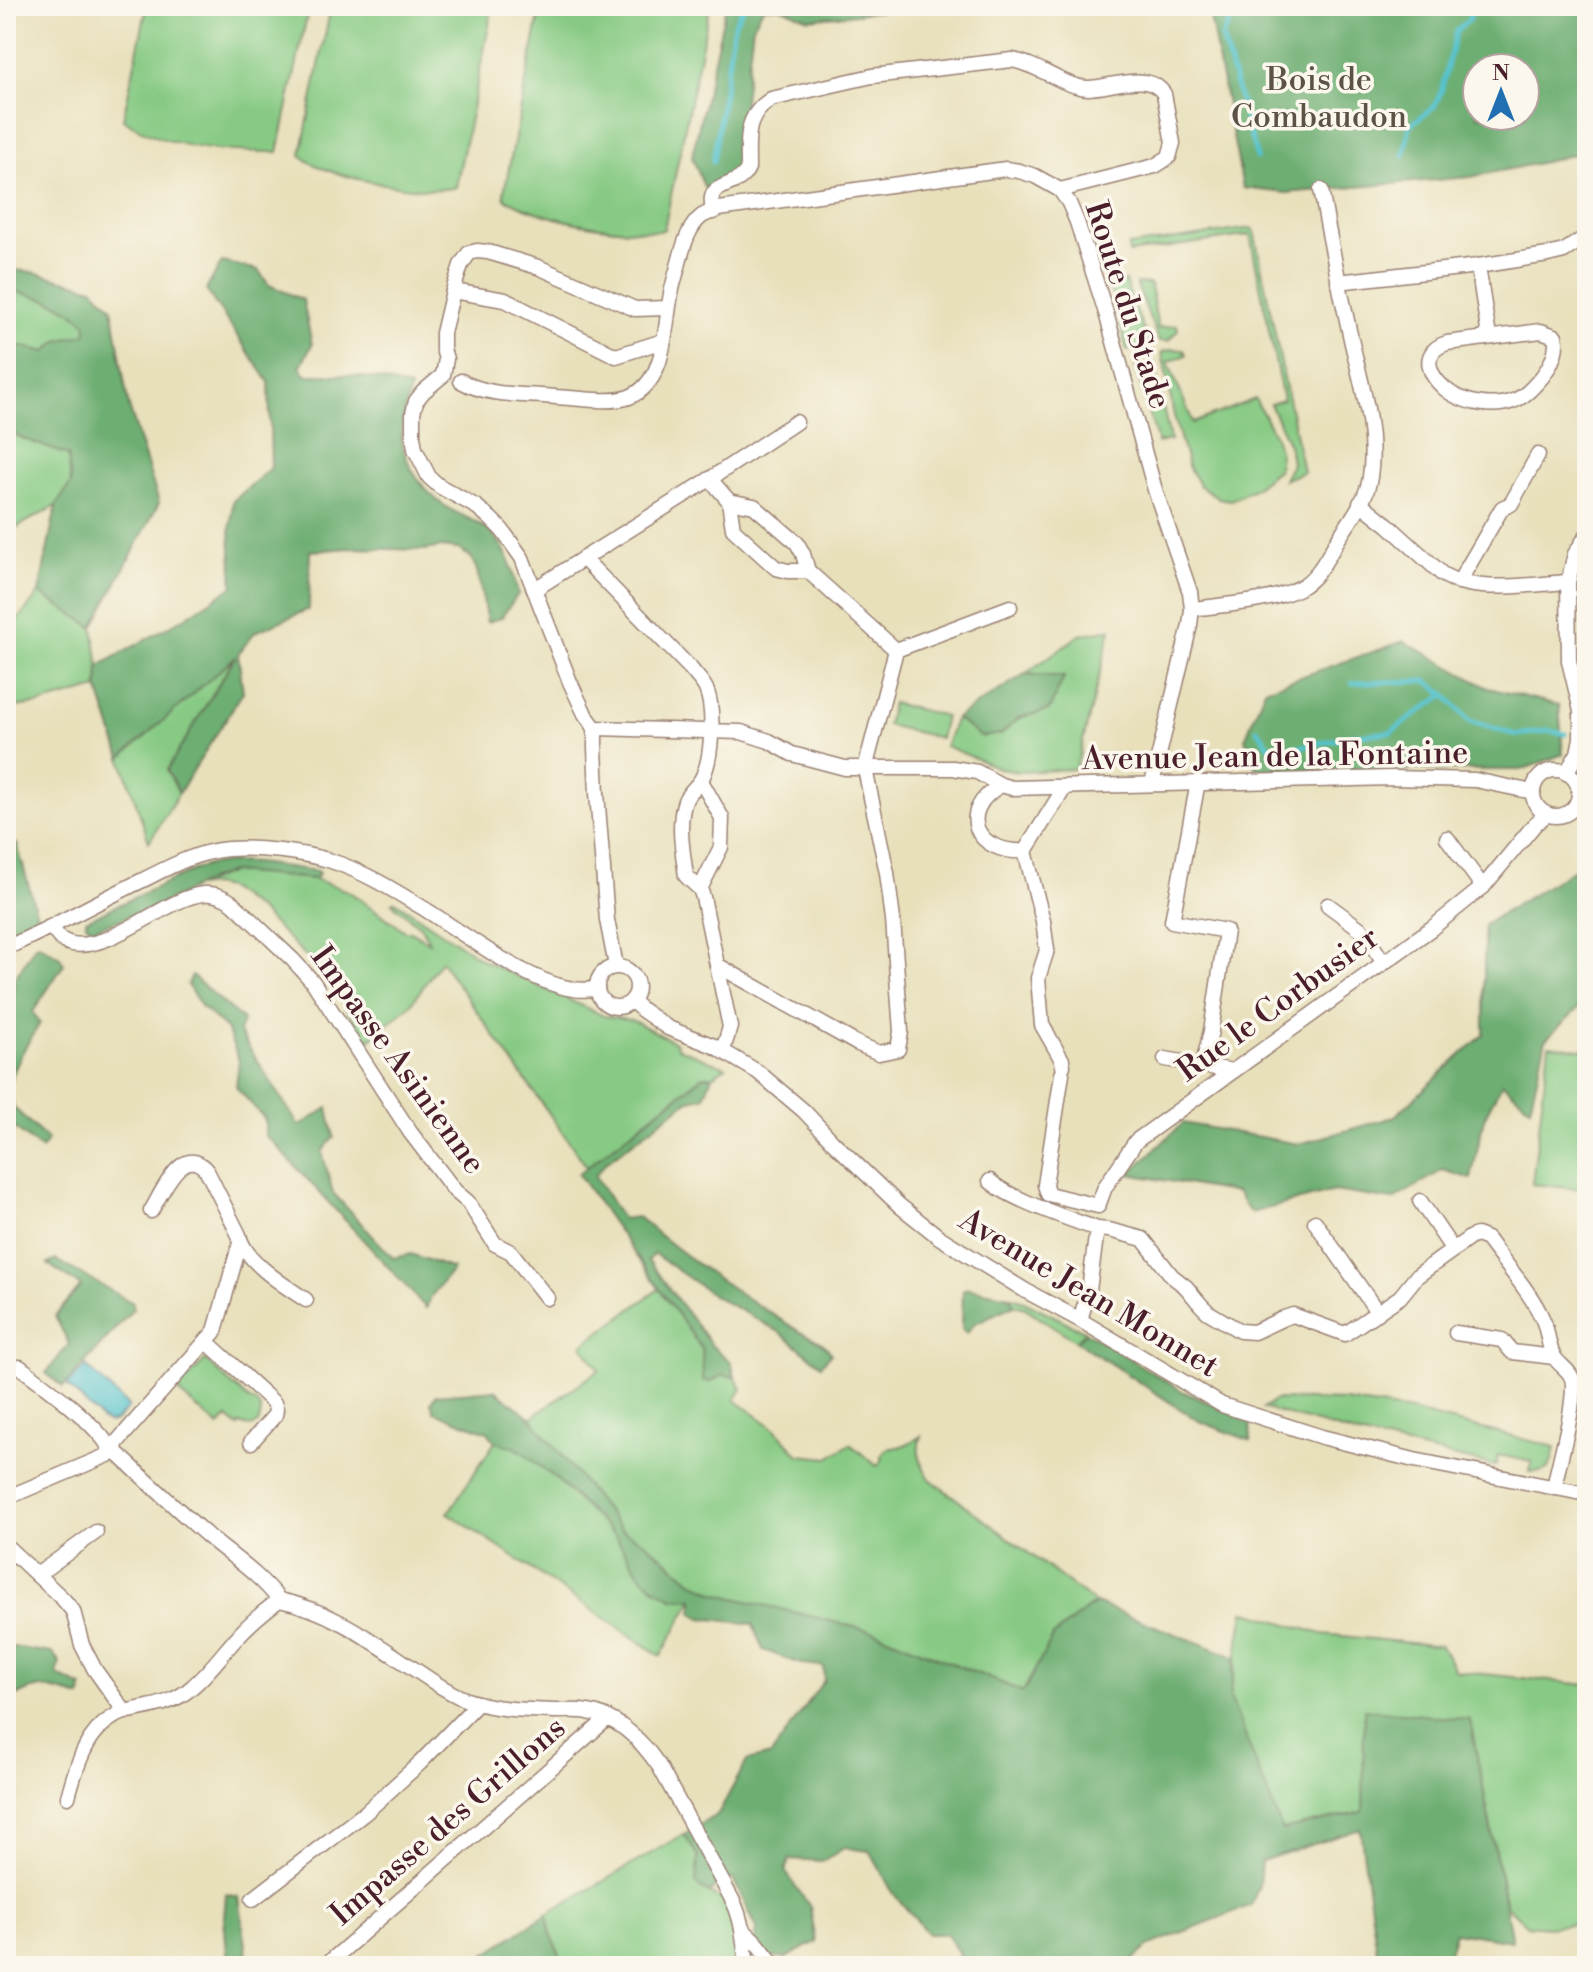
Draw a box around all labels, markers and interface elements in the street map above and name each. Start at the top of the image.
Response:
north arrow [1461,52,1541,132]
park label: Bois de Combaudon [1231,60,1407,137]
text: N [1492,60,1510,87]
street label: Route du Stade [1076,196,1180,414]
street label: Avenue Jean de la Fontaine [1080,733,1469,779]
street label: Rue le Corbusier [1169,917,1387,1091]
street label: Impasse Asinienne [302,938,494,1182]
street label: Avenue Jean Monnet [951,1199,1226,1386]
street label: Impasse des Grillons [322,1708,574,1934]

